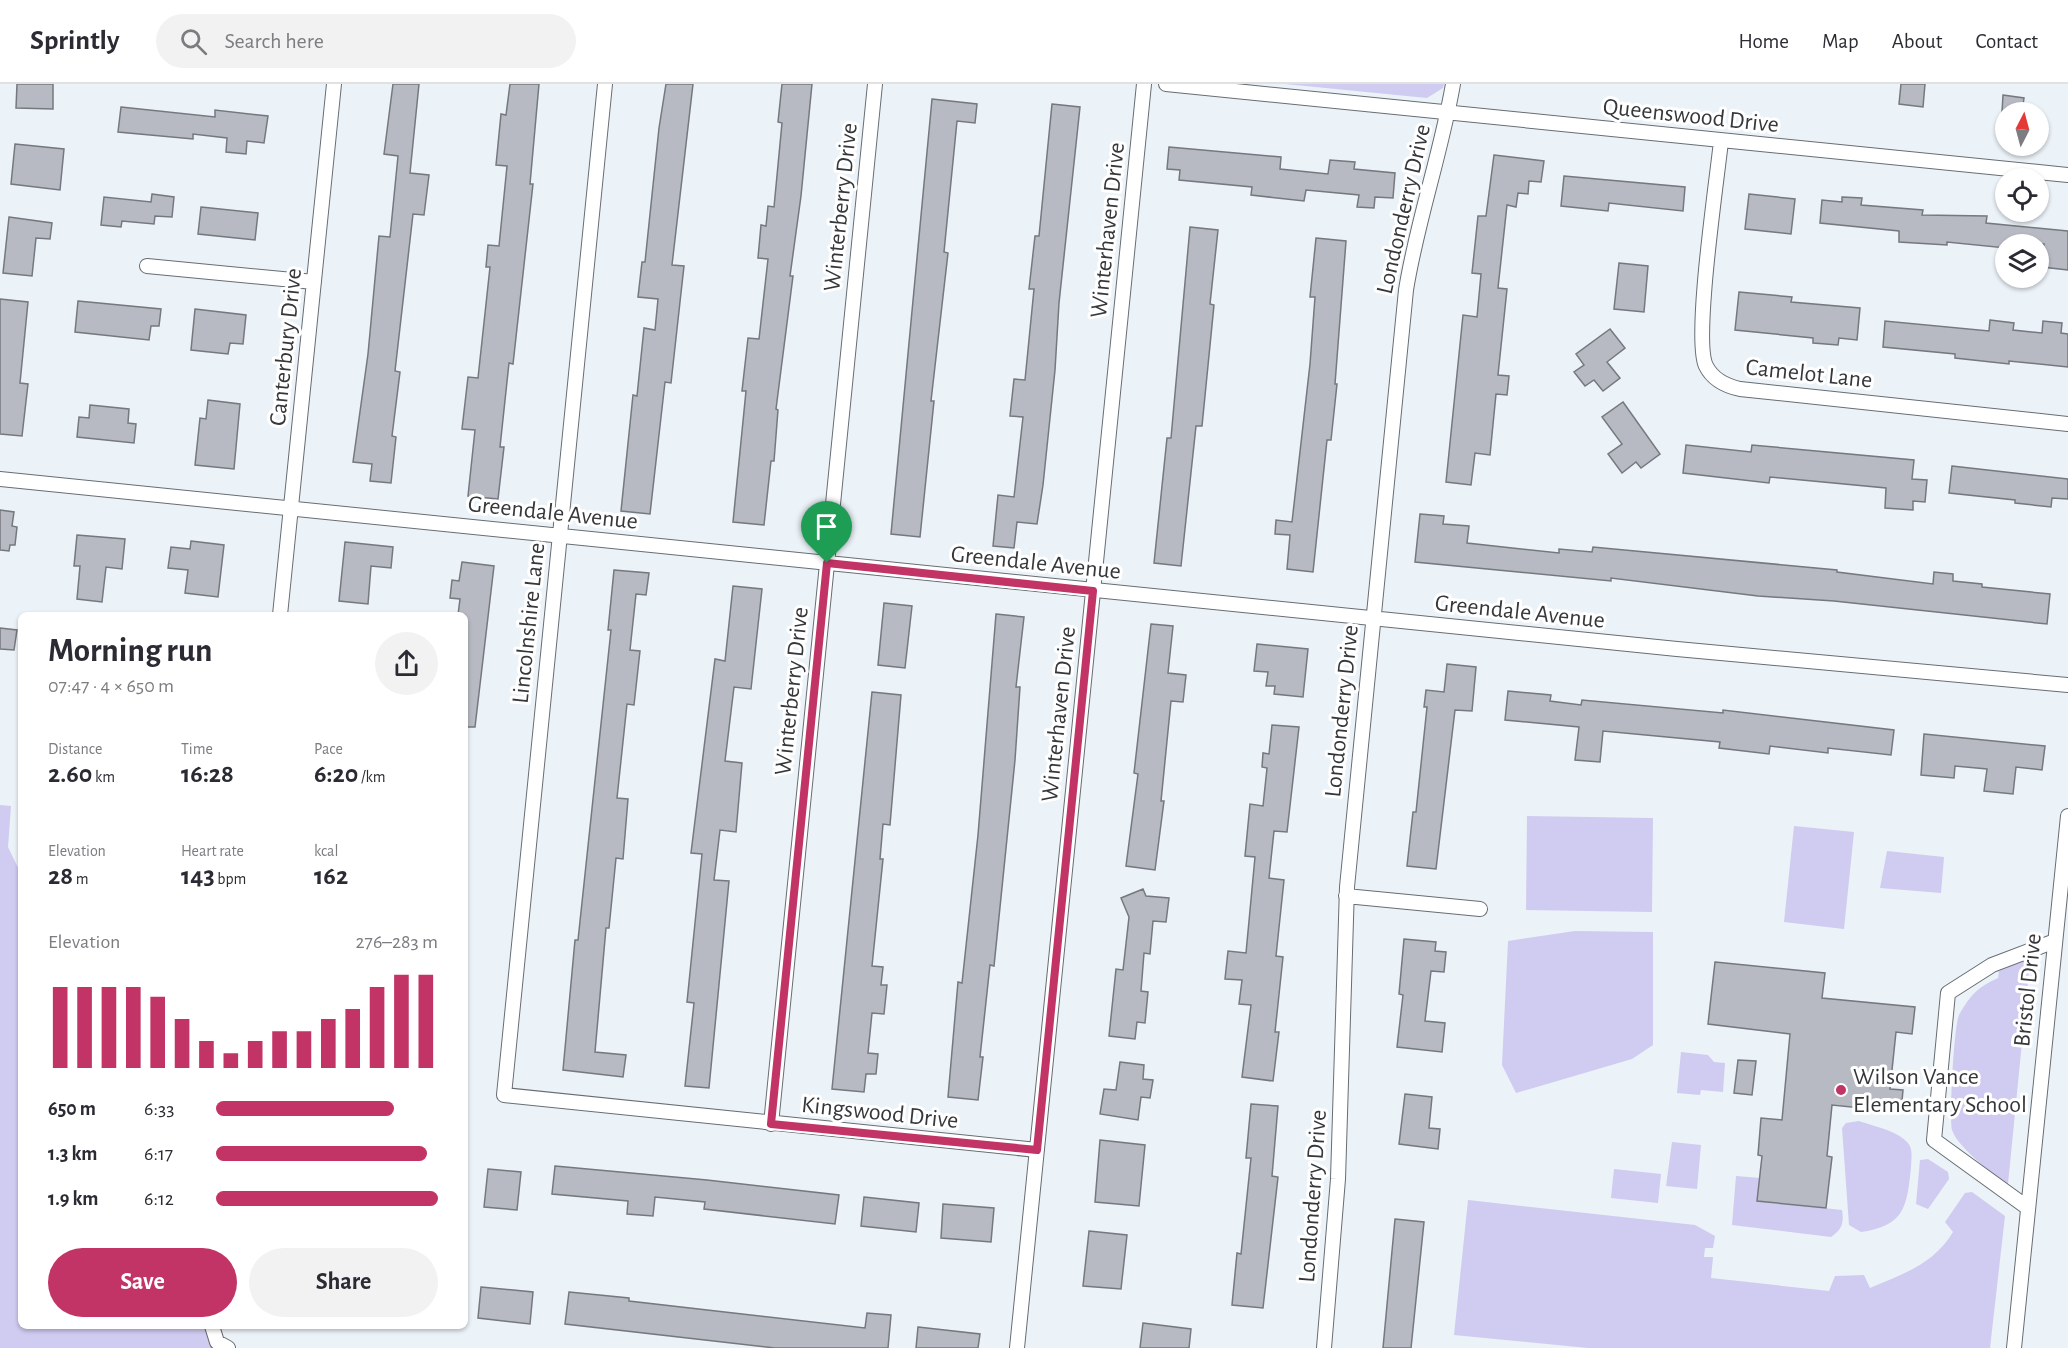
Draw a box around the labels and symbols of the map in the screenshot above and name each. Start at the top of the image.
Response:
street label: Queenswood Drive [1602,95,1780,137]
north arrow [1995,102,2049,156]
street label: Winterberry Drive [820,122,862,292]
street label: Londonderry Drive [1373,122,1435,296]
street label: Winterhaven Drive [1087,141,1129,319]
street label: Canterbury Drive [266,267,306,427]
street label: Camelot Lane [1744,355,1873,393]
street label: Greendale Avenue [467,492,639,534]
pin [801,501,852,563]
street label: Lincolnshire Lane [509,541,549,705]
street label: Greendale Avenue [950,542,1122,584]
street label: Greendale Avenue [1434,591,1606,633]
street label: Winterberry Drive [771,606,813,776]
street label: Londonderry Drive [1321,624,1363,799]
street label: Winterhaven Drive [1038,625,1080,803]
street label: Bristol Drive [2010,932,2046,1048]
place label: Wilson Vance Elementary School [1853,1065,2027,1117]
marker: Wilson Vance Elementary School [1834,1083,1848,1097]
street label: Kingswood Drive [800,1093,960,1133]
street label: Londonderry Drive [1295,1109,1331,1283]

